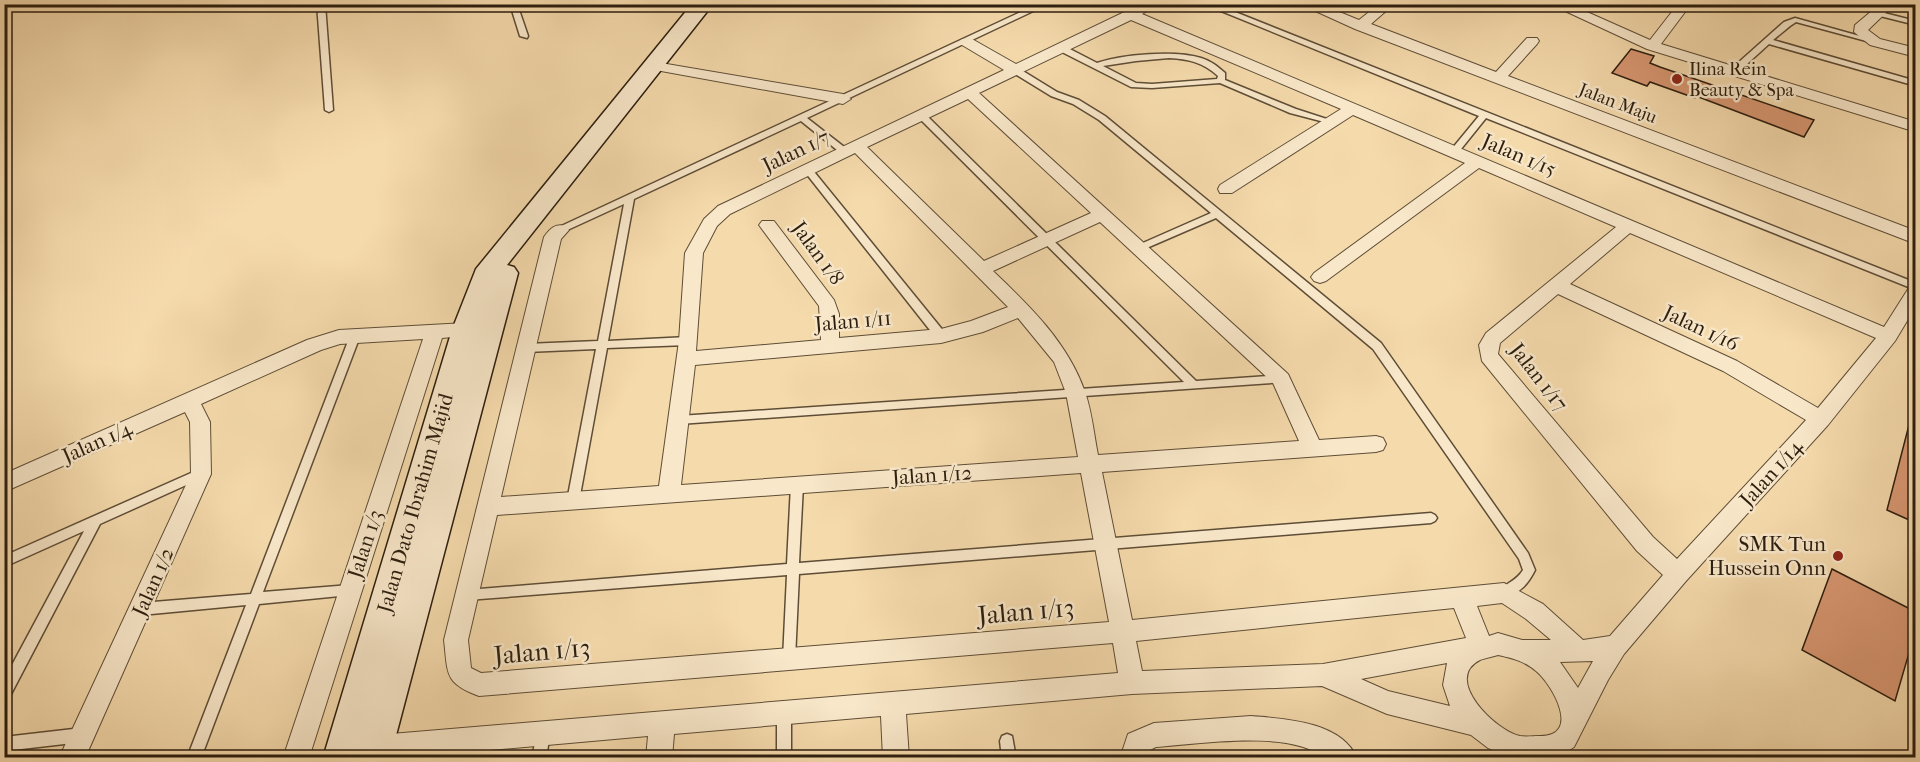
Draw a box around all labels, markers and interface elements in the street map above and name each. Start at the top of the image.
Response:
place label: Ilina Rein Beauty & Spa [1689,59,1795,101]
marker: Ilina Rein Beauty & Spa [1670,72,1684,86]
street label: Jalan Maju [1574,78,1660,128]
street label: Jalan 1/7 [757,124,834,178]
street label: Jalan 1/15 [1476,128,1560,181]
street label: Jalan 1/8 [786,215,849,289]
street label: Jalan 1/16 [1658,299,1743,356]
street label: Jalan 1/11 [812,306,892,336]
street label: Jalan 1/17 [1504,337,1573,416]
street label: Jalan Dato Ibrahim Majid [372,390,458,617]
street label: Jalan 1/4 [57,416,136,469]
street label: Jalan 1/14 [1733,434,1808,513]
street label: Jalan 1/12 [889,460,973,490]
street label: Jalan 1/3 [342,507,387,583]
place label: SMK Tun Hussein Onn [1708,532,1826,580]
street label: Jalan 1/2 [126,544,179,622]
marker: SMK Tun Hussein Onn [1831,549,1845,563]
street label: Jalan 1/13 [975,592,1076,631]
street label: Jalan 1/13 [491,632,592,671]

